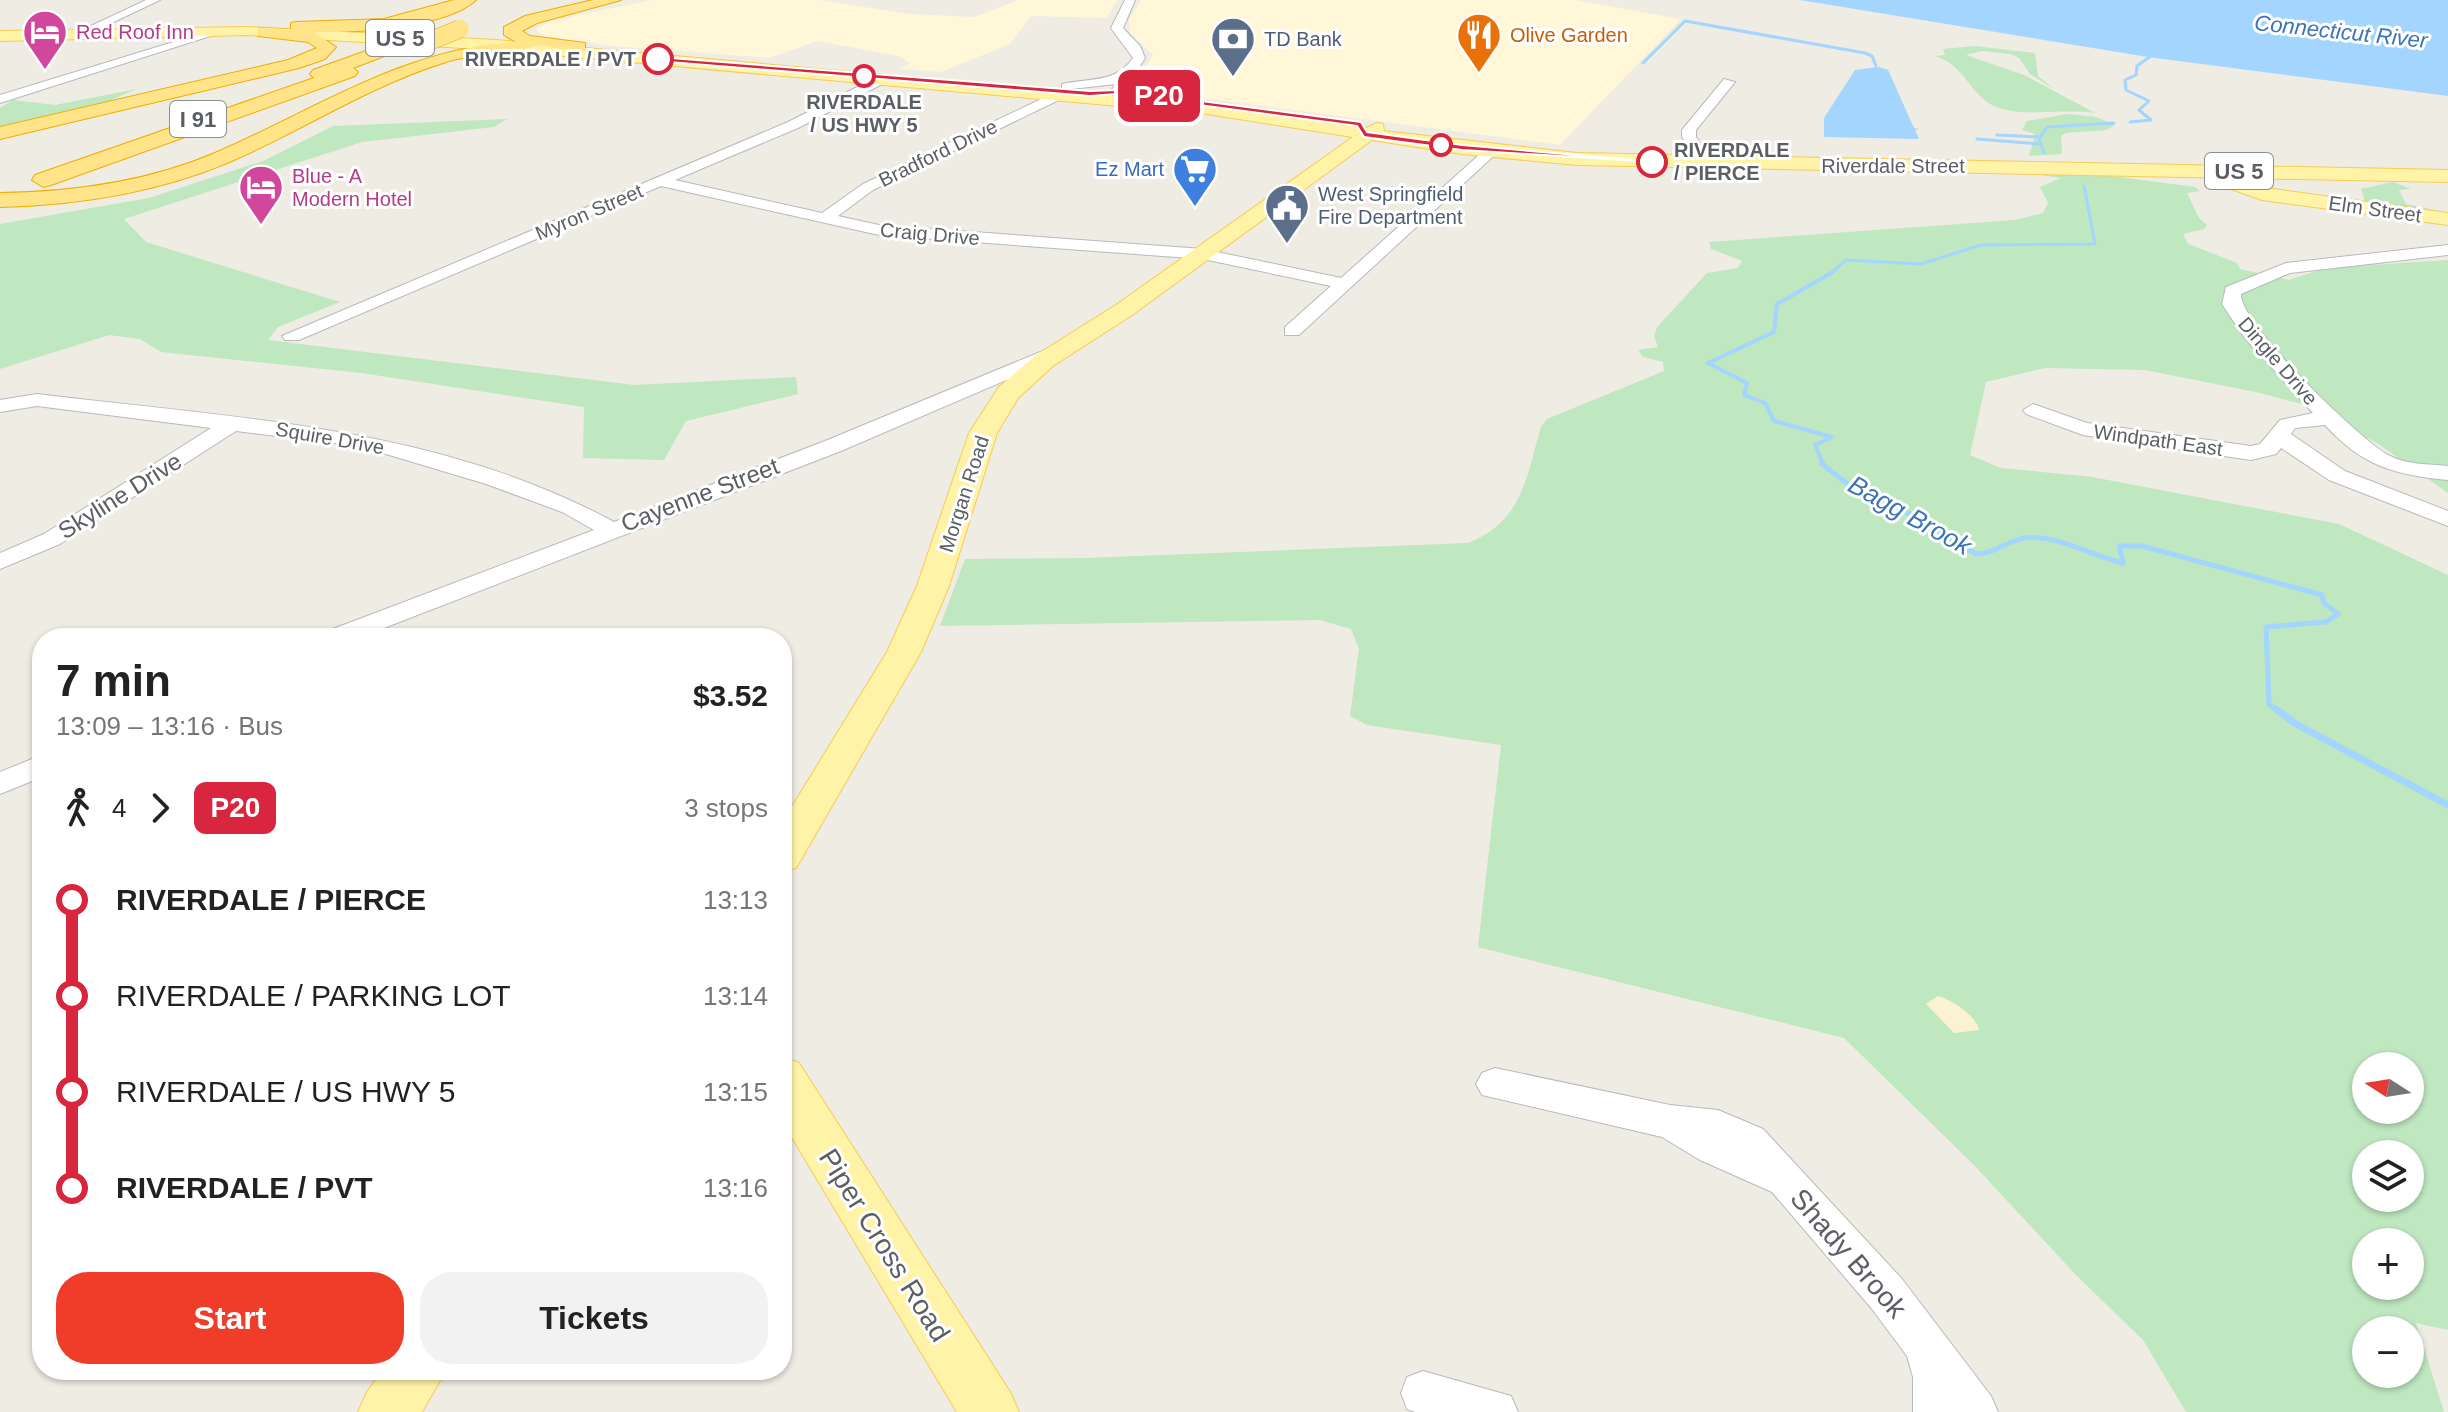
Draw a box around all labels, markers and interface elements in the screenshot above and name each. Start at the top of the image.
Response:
hotel icon: Red Roof Inn [21,8,69,71]
water label: Connecticut River [2253,10,2430,53]
restaurant icon: Olive Garden [1455,11,1503,74]
bank icon: TD Bank [1209,15,1257,78]
road number: US 5 [366,20,434,56]
place label: Red Roof Inn [76,21,194,43]
place label: Olive Garden [1510,24,1628,46]
place label: TD Bank [1264,28,1343,50]
marker: RIVERDALE / PVT [643,44,673,74]
place label: RIVERDALE / PVT [465,48,636,70]
marker: RIVERDALE / US HWY 5 [853,65,875,87]
line badge: P20 [1113,70,1205,122]
text: P20 [1134,80,1184,111]
place label: RIVERDALE / US HWY 5 [806,91,922,136]
road number: I 91 [170,101,226,137]
street label: Bradford Drive [875,115,1001,191]
unlabelled marker [1430,134,1452,156]
place label: RIVERDALE / PIERCE [1674,139,1790,184]
supermarket icon: Ez Mart [1171,145,1219,208]
marker: RIVERDALE / PIERCE [1637,147,1667,177]
road number: US 5 [2205,153,2273,189]
street label: Riverdale Street [1821,155,1965,177]
place label: Ez Mart [1095,158,1164,180]
hotel icon: Blue - A Modern Hotel [237,163,285,226]
place label: Blue - A Modern Hotel [292,165,412,210]
street label: Myron Street [532,179,646,244]
public building icon: West Springfield Fire Department [1263,182,1311,245]
place label: West Springfield Fire Department [1318,183,1463,228]
street label: Elm Street [2327,192,2423,226]
street label: Craig Drive [879,219,981,249]
street label: Dingle Drive [2234,313,2322,409]
street label: Squire Drive [274,418,386,458]
street label: Windpath East [2092,420,2224,460]
street label: Morgan Road [935,433,993,555]
street label: Skyline Drive [53,447,186,544]
street label: Cayenne Street [617,452,783,537]
water label: Bagg Brook [1843,469,1978,562]
text: 7 min [56,656,171,705]
text: $3.52 [693,679,768,712]
text: 13:09 – 13:16 · Bus [56,711,283,741]
icon: walk [56,786,100,830]
icon: forward [138,786,182,830]
text: P20 [210,792,260,823]
text: 4 [112,793,126,823]
text: 3 stops [684,793,768,823]
text: RIVERDALE / PIERCE [116,883,426,916]
text: 13:13 [703,885,768,915]
text: RIVERDALE / PARKING LOT [116,979,511,1012]
text: 13:14 [703,981,768,1011]
north arrow [2352,1052,2424,1124]
map controls [2352,1052,2424,1388]
text: RIVERDALE / US HWY 5 [116,1075,456,1108]
text: 13:15 [703,1077,768,1107]
button: layers [2352,1140,2424,1212]
street label: Piper Cross Road [813,1143,956,1347]
text: RIVERDALE / PVT [116,1171,373,1204]
text: 13:16 [703,1173,768,1203]
street label: Shady Brook [1784,1183,1914,1325]
button: + [2352,1228,2424,1300]
button: Start [56,1272,404,1364]
button: Tickets [420,1272,768,1364]
button: − [2352,1316,2424,1388]

